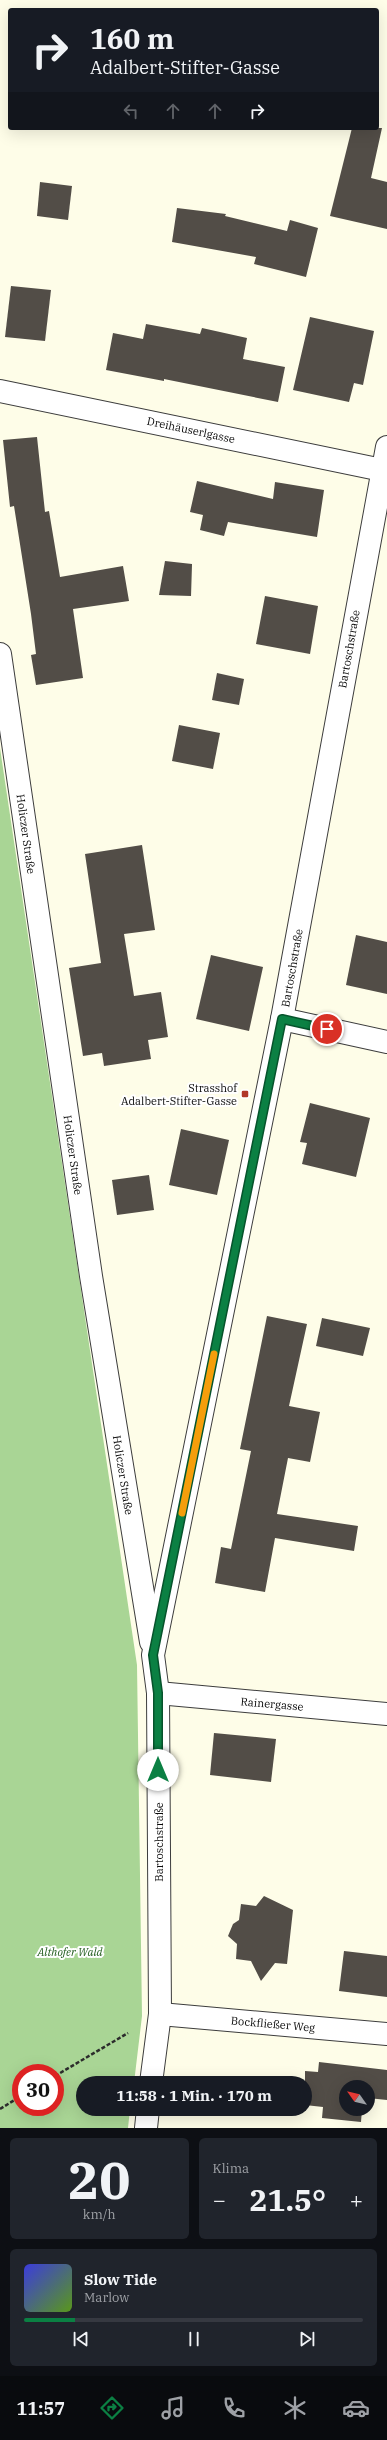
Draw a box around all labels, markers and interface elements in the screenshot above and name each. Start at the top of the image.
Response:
text: 160 m [90,20,174,57]
icon: right [24,24,76,76]
text: Adalbert-Stifter-Gasse [90,56,280,79]
icon: left [120,100,142,122]
icon: ahead [162,100,184,122]
icon: ahead [204,100,226,122]
icon: right [246,100,268,122]
street label: Dreihäuserlgasse [146,414,236,446]
street label: Bartoschstraße [335,609,363,689]
street label: Holiczer Straße [13,793,39,875]
street label: Bartoschstraße [278,928,306,1008]
pin [310,1012,344,1046]
icon: arrive [316,1018,338,1040]
place label: Strasshof Adalbert-Stifter-Gasse [121,1081,238,1108]
marker: Strasshof Adalbert-Stifter-Gasse [240,1089,250,1099]
street label: Holiczer Straße [60,1114,86,1196]
street label: Holiczer Straße [110,1434,136,1516]
street label: Rainergasse [240,1694,304,1714]
position arrow [137,1749,179,1791]
street label: Bartoschstraße [152,1802,166,1882]
park label: Althofer Wald [36,1945,104,1959]
street label: Bockfließer Weg [230,2013,316,2035]
speed limit sign: 30 [12,2064,64,2116]
north arrow [339,2080,375,2116]
map controls [339,2080,375,2116]
text: 11:58 · 1 Min. · 170 m [116,2086,272,2105]
text: 20 [68,2146,130,2213]
text: Klima [213,2160,249,2177]
text: 21.5° [249,2180,326,2219]
text: − [213,2185,226,2214]
text: + [350,2185,363,2214]
text: km/h [83,2206,116,2223]
text: Slow Tide [84,2270,157,2289]
text: Marlow [84,2289,129,2306]
icon: previous [70,2328,92,2350]
icon: pause [183,2328,205,2350]
icon: next [296,2328,318,2350]
icon: directions [98,2394,126,2422]
icon: music [159,2394,187,2422]
icon: phone [220,2394,248,2422]
icon: climate [281,2394,309,2422]
icon: car [342,2394,370,2422]
text: 11:57 [17,2397,65,2420]

